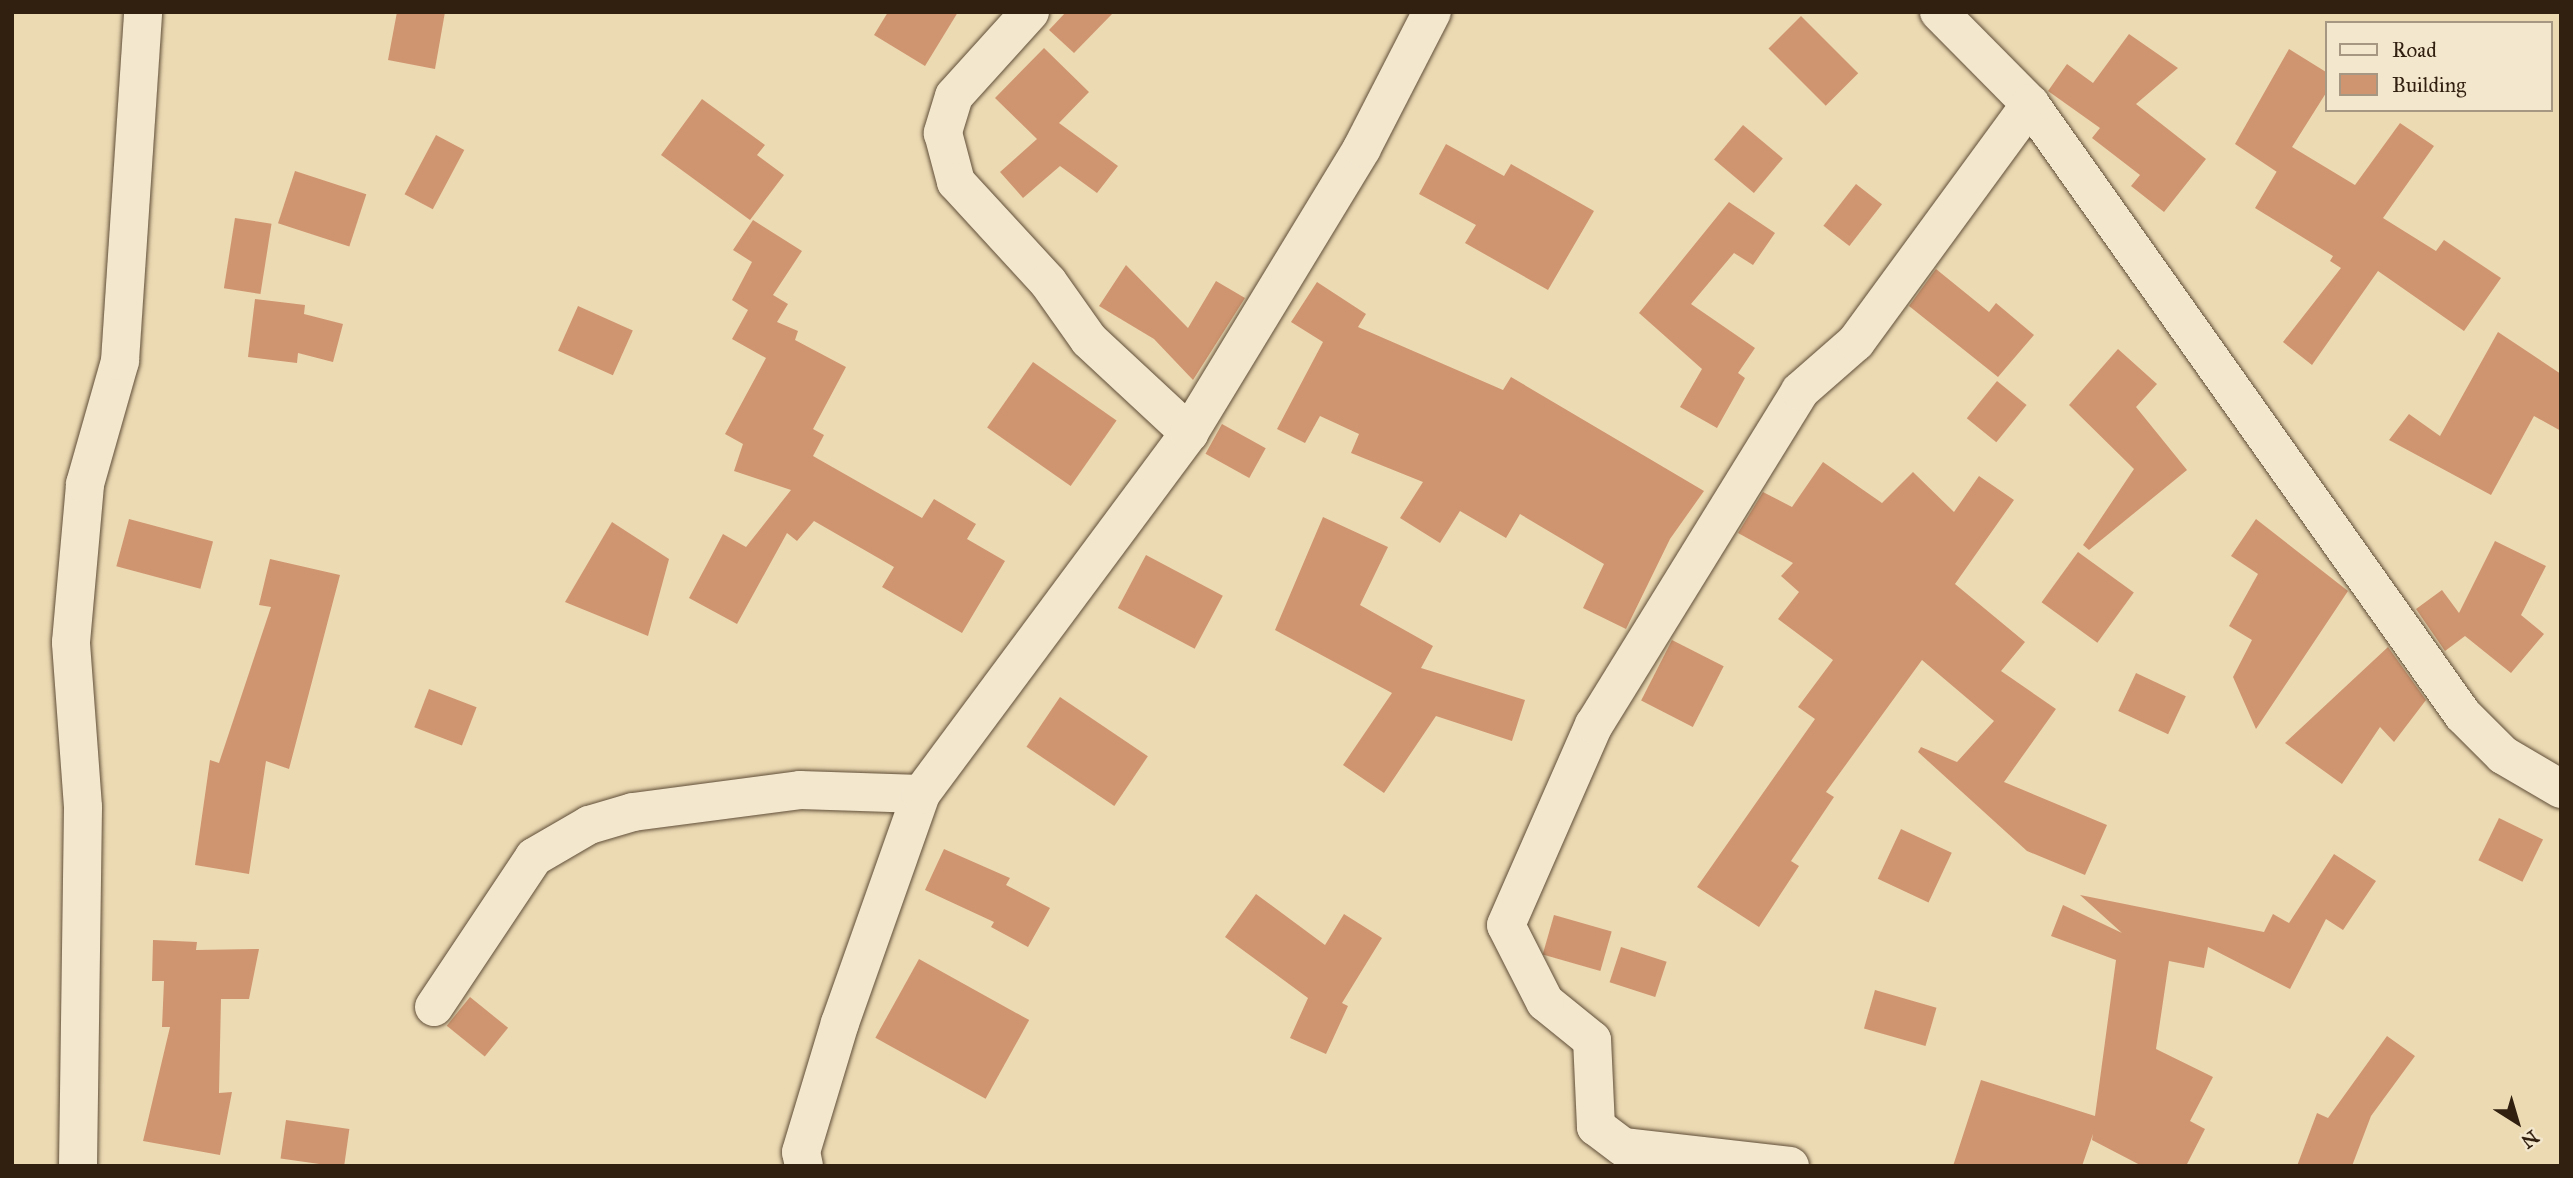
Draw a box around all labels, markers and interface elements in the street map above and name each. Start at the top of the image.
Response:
legend [2324,21,2552,112]
text: Road [2392,37,2437,63]
text: Building [2392,72,2466,98]
north arrow [2482,1087,2552,1157]
text: N [2517,1125,2543,1153]

